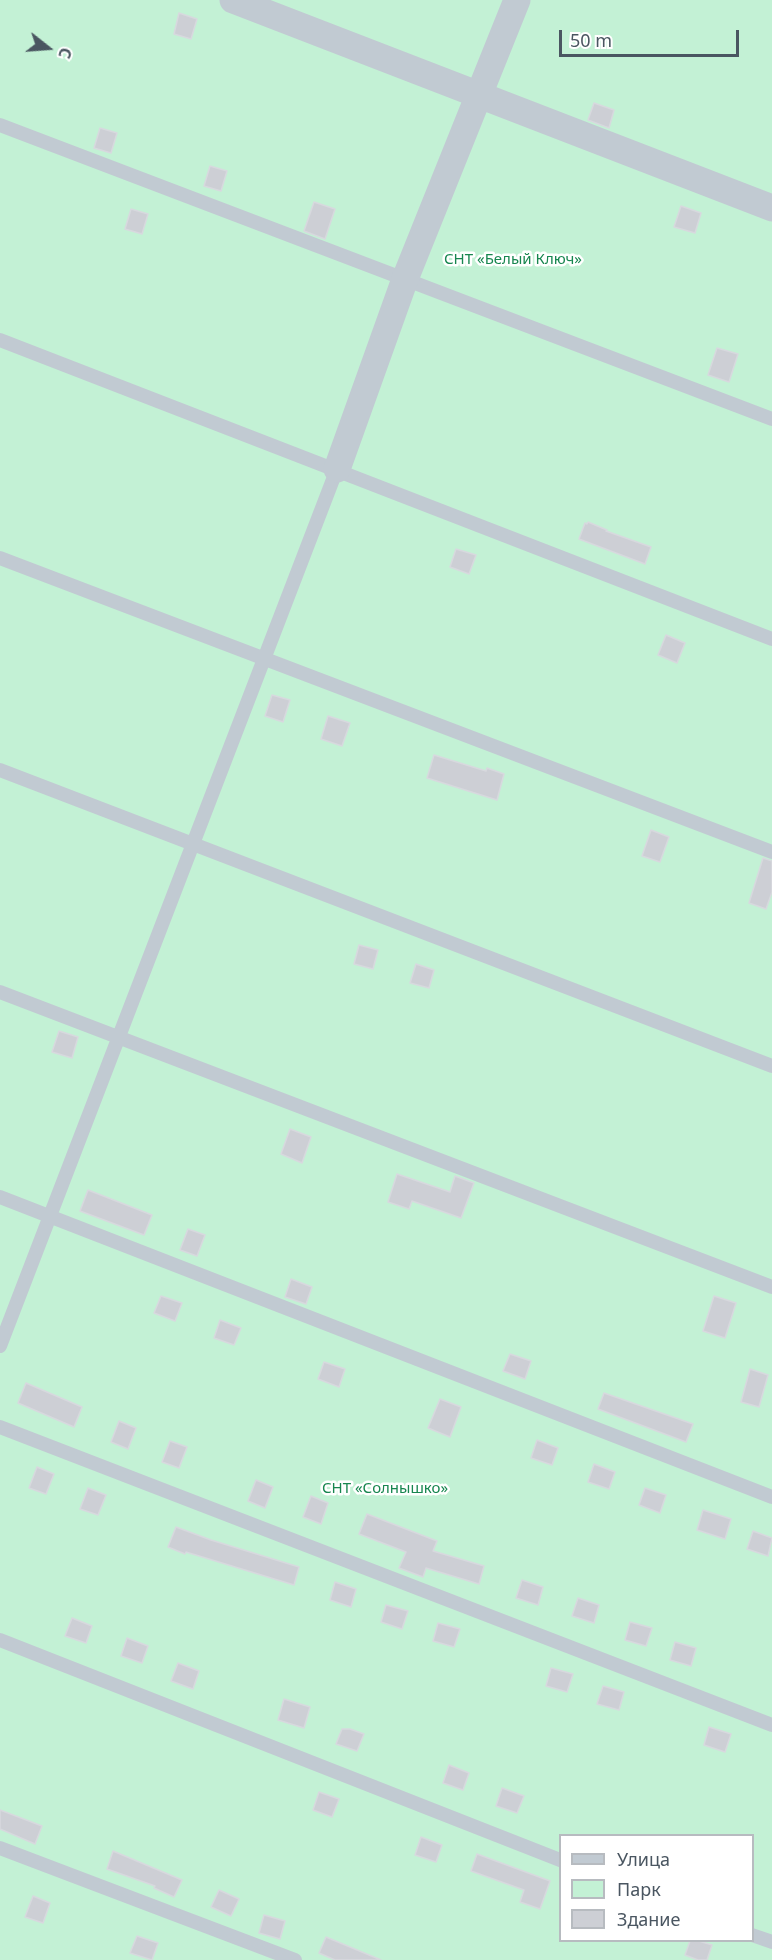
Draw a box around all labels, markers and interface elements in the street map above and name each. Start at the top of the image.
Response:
north arrow [18,18,78,78]
scale bar [562,18,742,56]
text: 50 m [570,28,612,52]
text: С [53,45,77,61]
park label: СНТ «Белый Ключ» [444,251,582,269]
park label: СНТ «Солнышко» [322,1480,448,1498]
legend [559,1834,754,1942]
text: Улица [617,1847,670,1871]
text: Парк [617,1877,661,1901]
text: Здание [617,1907,680,1931]

